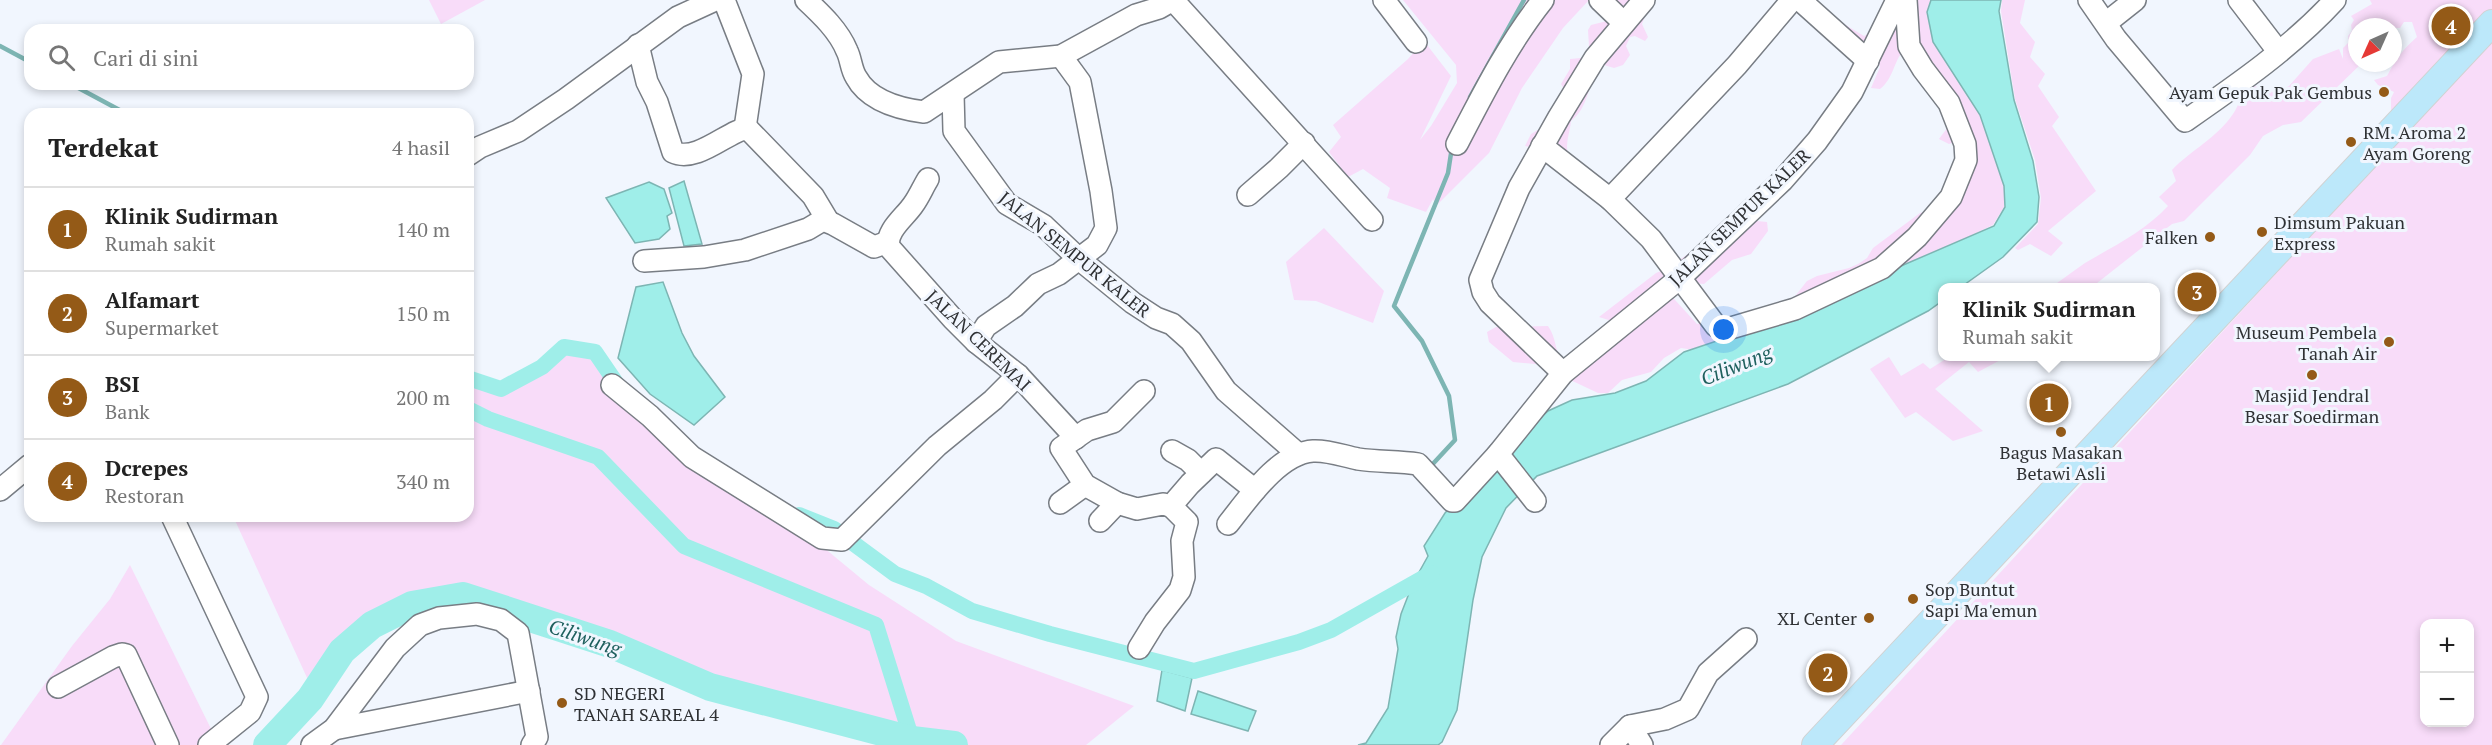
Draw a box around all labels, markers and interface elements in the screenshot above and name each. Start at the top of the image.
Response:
pin: 4 [2432,3,2470,48]
north arrow [2348,18,2402,72]
search box [24,24,474,90]
icon: search [45,41,78,74]
text: Cari di sini [93,43,199,72]
place label: Ayam Gepuk Pak Gembus [2169,80,2372,104]
marker: Ayam Gepuk Pak Gembus [2377,85,2391,99]
place label: RM. Aroma 2 Ayam Goreng [2363,120,2471,165]
text: Terdekat [48,130,159,164]
text: 4 hasil [392,134,450,161]
marker: RM. Aroma 2 Ayam Goreng [2344,135,2358,149]
street label: JALAN SEMPUR KALER [1663,143,1815,291]
street label: JALAN SEMPUR KALER [994,186,1156,323]
text: Klinik Sudirman [105,201,278,230]
place label: Dimsum Pakuan Express [2274,210,2405,255]
text: 1 [62,216,73,243]
text: 140 m [396,216,450,243]
place label: Falken [2145,225,2198,249]
marker: Dimsum Pakuan Express [2255,225,2269,239]
text: Rumah sakit [105,230,216,257]
marker: Falken [2203,230,2217,244]
pin: 3 [2178,270,2216,314]
popup [1938,283,2160,361]
street label: JALAN CEREMAI [922,284,1036,396]
text: Alfamart [105,285,200,314]
text: Klinik Sudirman [1962,294,2136,323]
text: 2 [62,300,73,327]
text: 150 m [396,300,450,327]
text: Supermarket [105,314,219,341]
your location [1709,315,1738,344]
place label: Museum Pembela Tanah Air [2236,320,2377,365]
text: Rumah sakit [1962,323,2073,350]
marker: Museum Pembela Tanah Air [2382,335,2396,349]
water label: Ciliwung [1696,338,1777,392]
marker: Masjid Jendral Besar Soedirman [2305,368,2319,382]
text: BSI [105,369,140,398]
pin: 1 [2030,380,2068,426]
place label: Masjid Jendral Besar Soedirman [2245,383,2380,428]
text: 3 [62,384,73,411]
text: 200 m [396,384,450,411]
text: Bank [105,398,150,425]
marker: Bagus Masakan Betawi Asli [2054,425,2068,439]
place label: Bagus Masakan Betawi Asli [2000,440,2123,485]
text: Dcrepes [105,453,188,482]
text: 4 [62,468,73,495]
text: 340 m [396,468,450,495]
text: Restoran [105,482,184,509]
place label: Sop Buntut Sapi Ma'emun [1925,577,2038,622]
marker: Sop Buntut Sapi Ma'emun [1906,592,1920,606]
place label: XL Center [1777,606,1857,630]
marker: XL Center [1862,611,1876,625]
water label: Ciliwung [545,612,626,662]
map controls [2420,619,2474,727]
button: + [2420,619,2474,673]
pin: 2 [1808,650,1848,696]
button: − [2420,673,2474,727]
place label: SD NEGERI TANAH SAREAL 4 [574,681,719,726]
marker: SD NEGERI TANAH SAREAL 4 [555,696,569,710]

